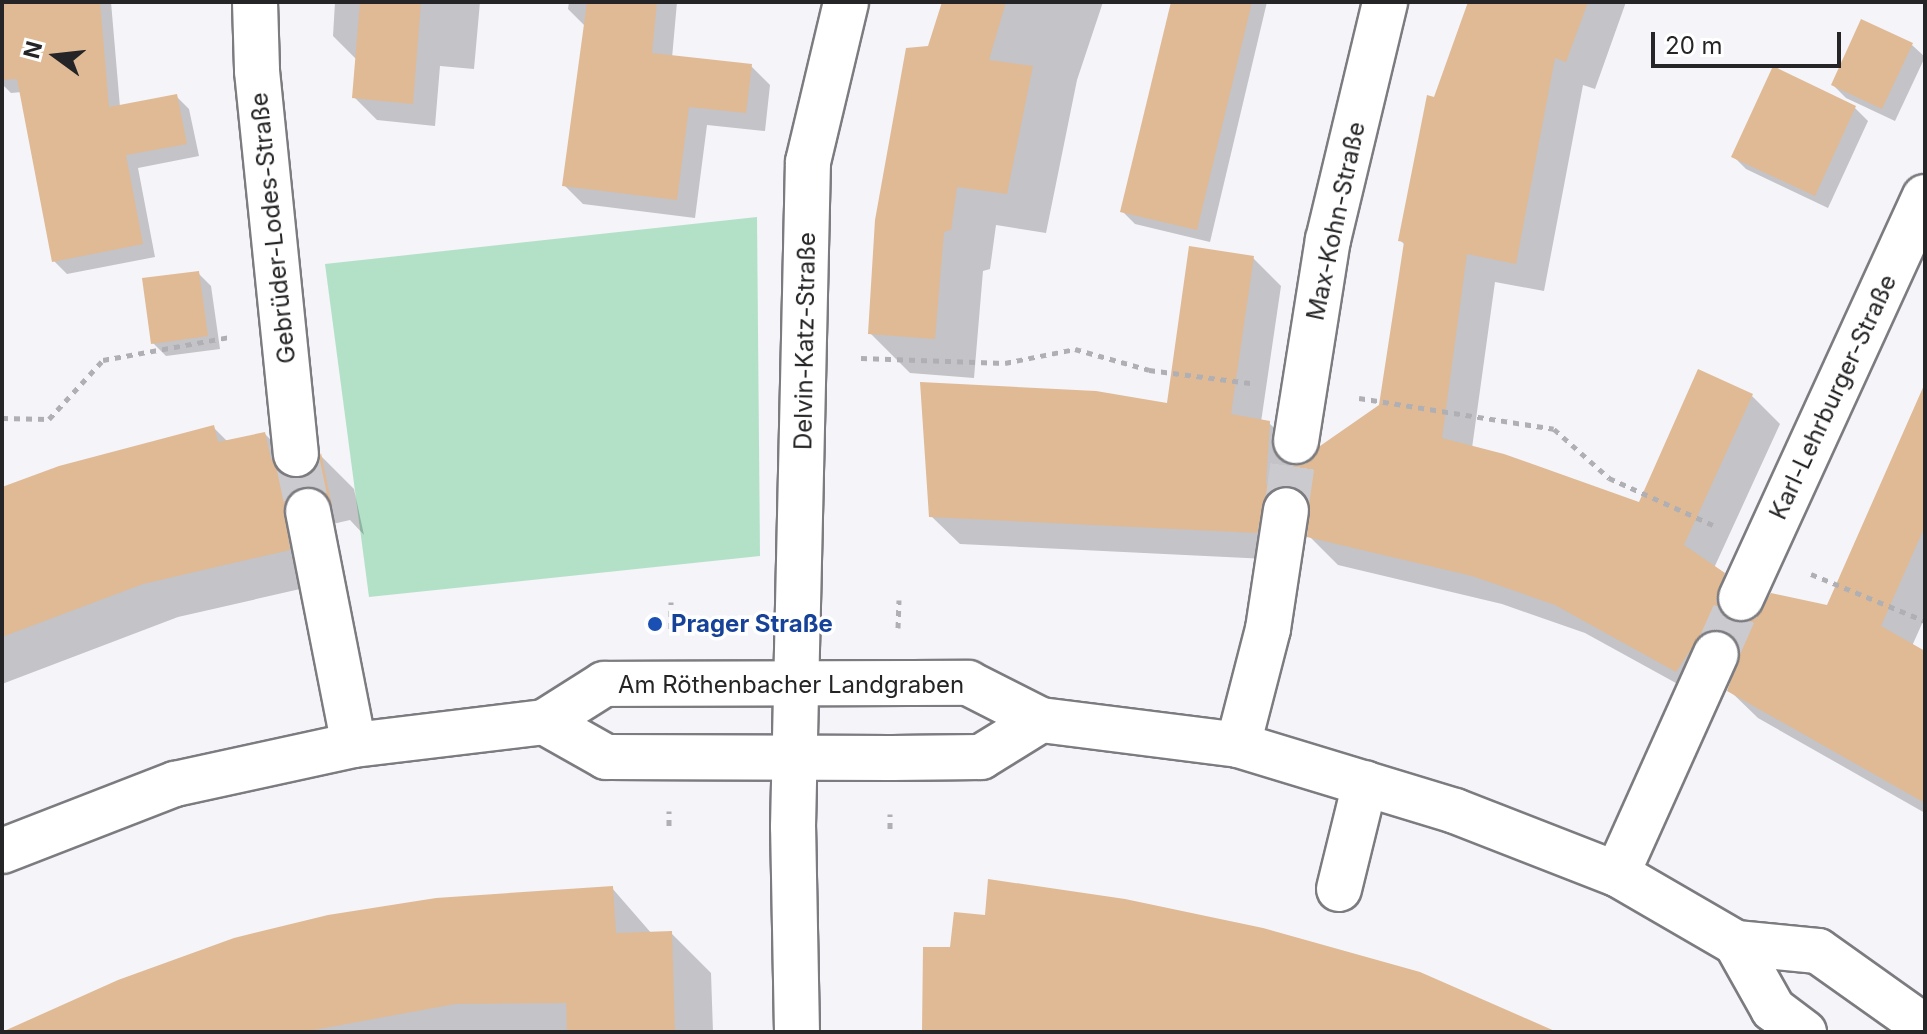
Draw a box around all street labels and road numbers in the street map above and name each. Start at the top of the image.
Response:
street label: Gebrüder-Lodes-Straße [244,91,302,365]
street label: Max-Kohn-Straße [1301,119,1371,323]
street label: Delvin-Katz-Straße [789,232,821,450]
street label: Karl-Lehrburger-Straße [1764,270,1902,524]
street label: Am Röthenbacher Landgraben [618,671,964,699]

